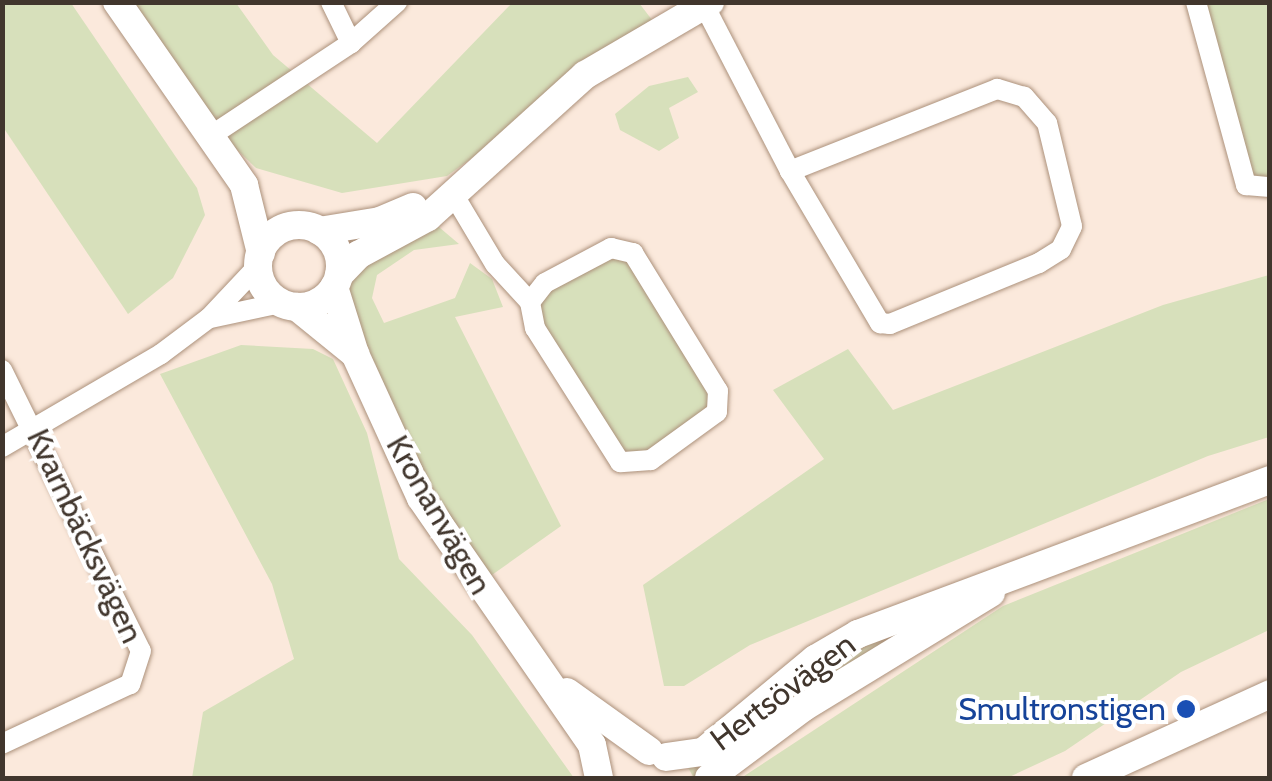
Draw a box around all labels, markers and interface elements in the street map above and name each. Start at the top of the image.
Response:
street label: Kvarnbäcksvägen [19,423,151,649]
street label: Kronanvägen [378,429,500,601]
street label: Hertsövägen [703,625,863,759]
place label: Smultronstigen [958,690,1166,728]
marker: Smultronstigen [1175,698,1197,720]

